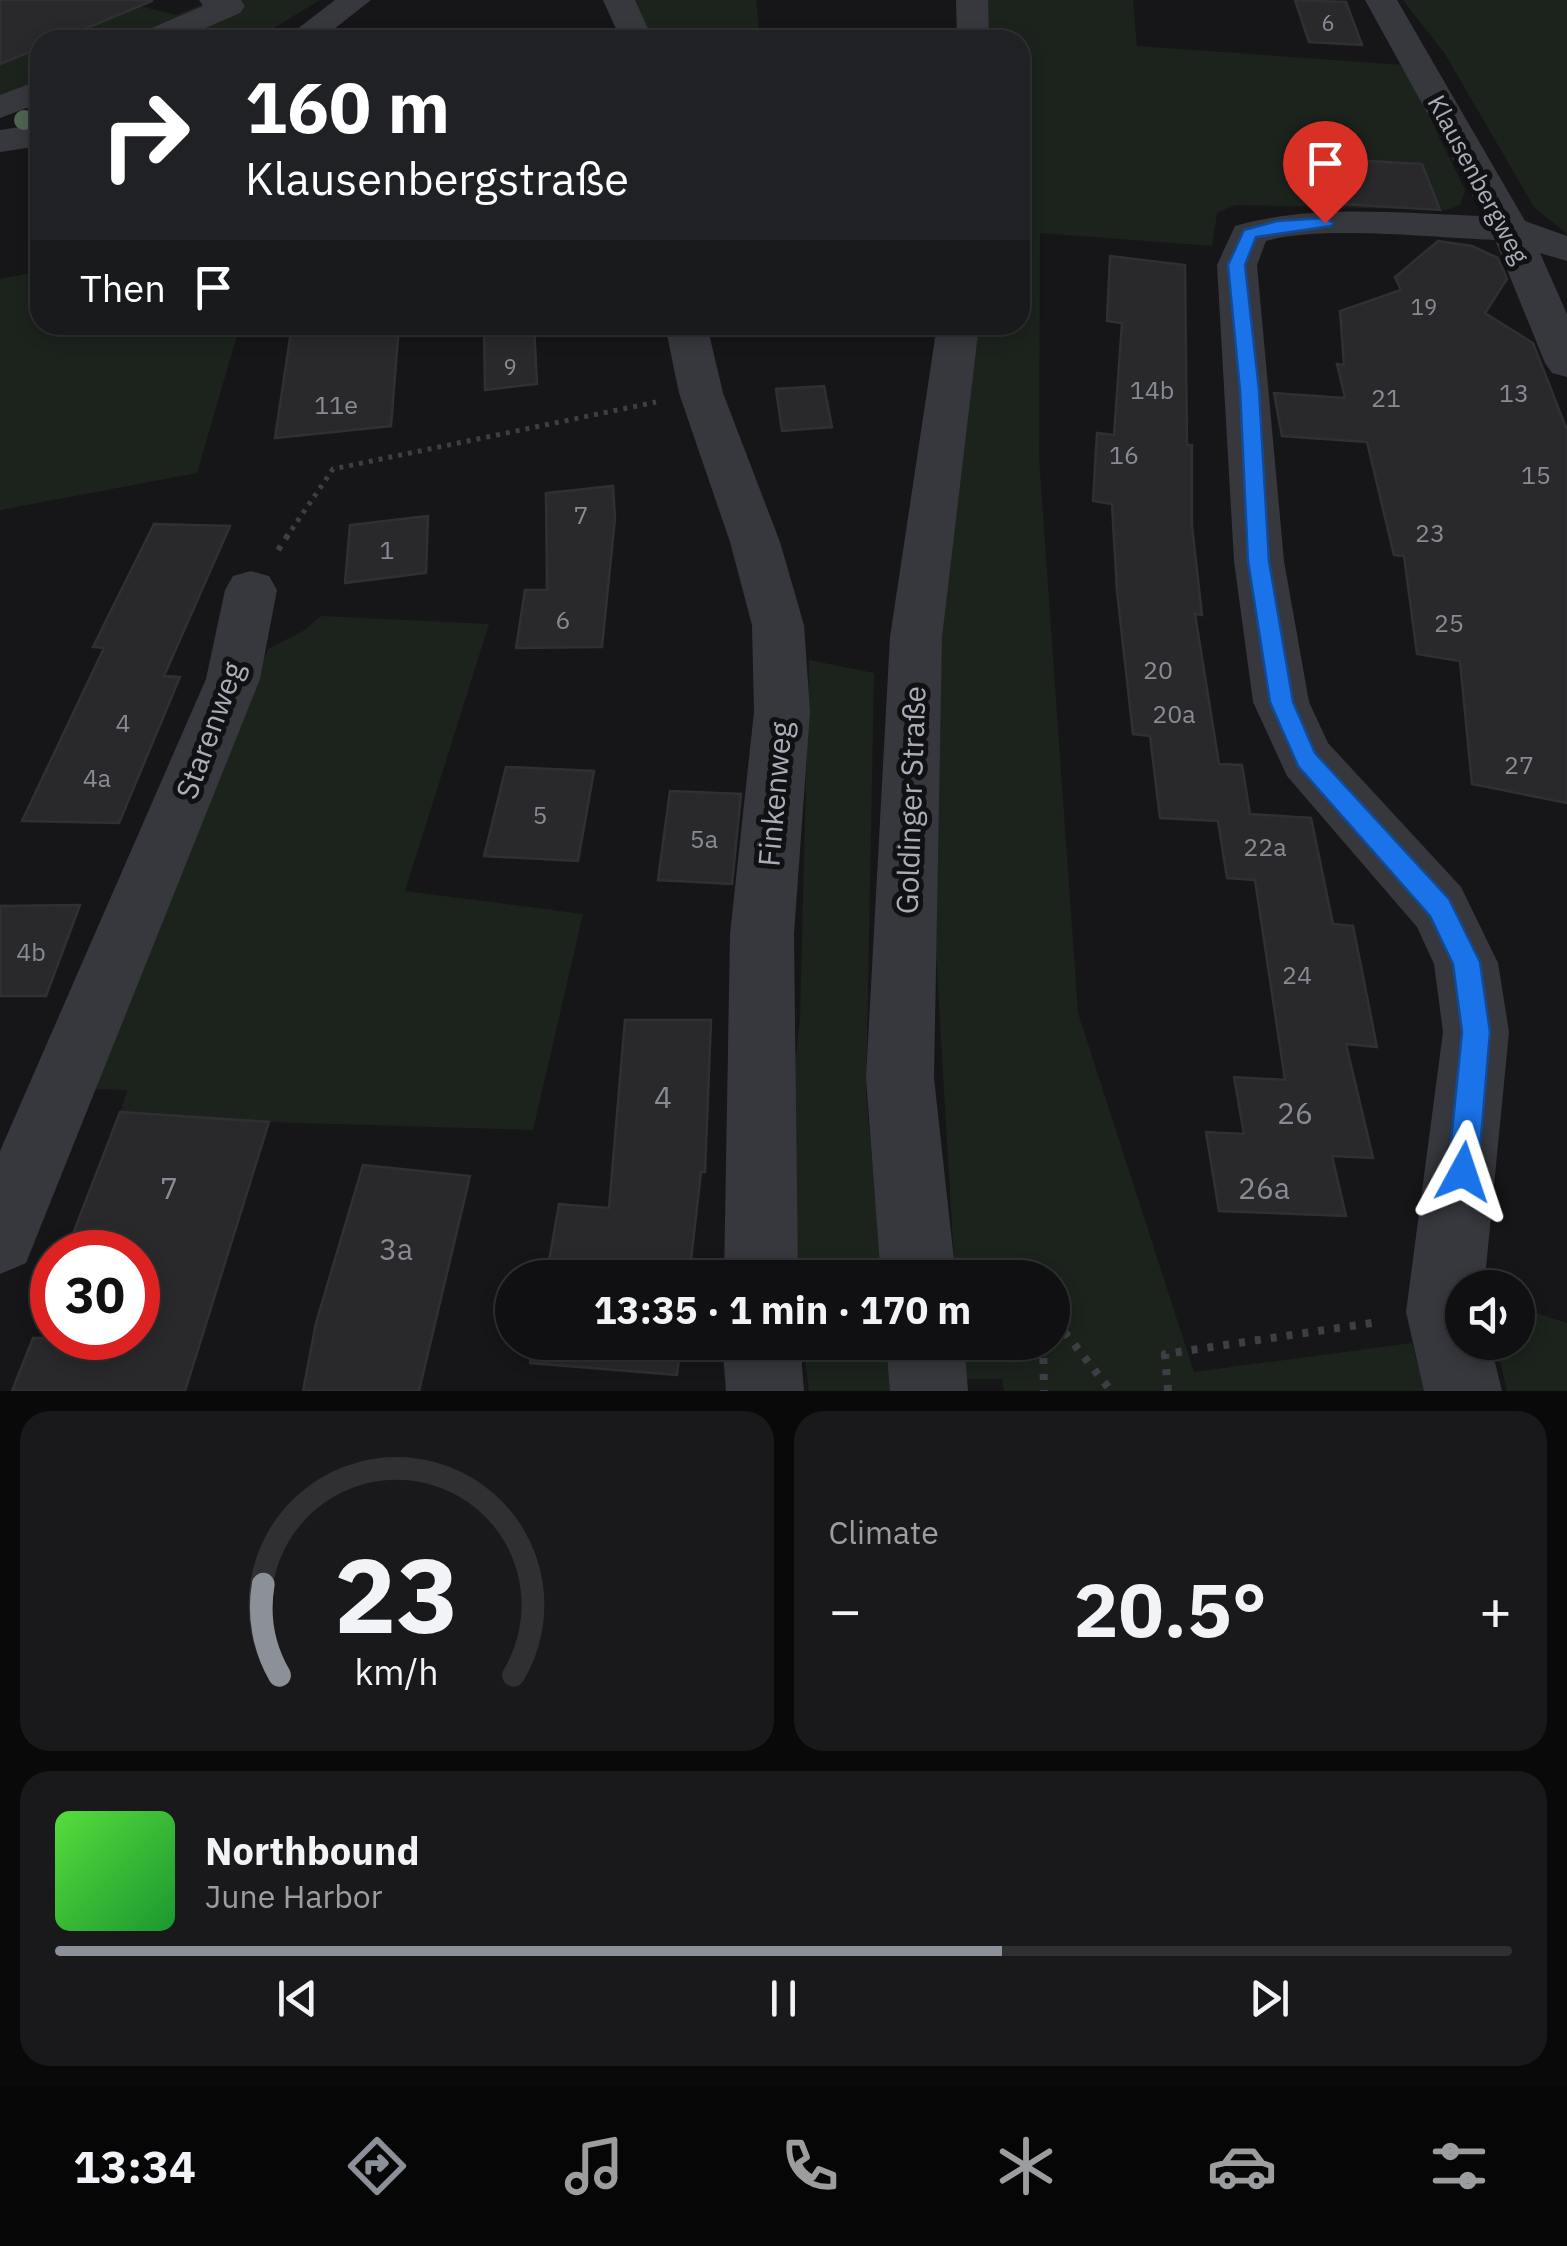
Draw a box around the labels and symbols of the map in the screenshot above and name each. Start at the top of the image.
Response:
house number: 6 [1321,8,1335,37]
street label: Klausenbergweg [1421,89,1537,269]
pin [1283,121,1368,224]
house number: 19 [1411,292,1437,321]
house number: 9 [503,352,517,381]
house number: 14b [1130,373,1174,406]
house number: 13 [1499,376,1529,409]
house number: 21 [1371,381,1401,414]
house number: 11e [314,388,358,421]
house number: 16 [1109,438,1139,471]
house number: 15 [1521,458,1551,491]
house number: 7 [573,498,589,531]
house number: 23 [1415,516,1445,549]
house number: 1 [379,533,395,566]
house number: 6 [555,603,571,636]
house number: 25 [1434,606,1464,639]
house number: 20 [1143,653,1173,686]
street label: Starenweg [166,656,252,804]
street label: Goldinger Straße [887,685,933,915]
house number: 20a [1152,697,1196,730]
house number: 4 [115,706,131,739]
street label: Finkenweg [748,720,800,868]
house number: 27 [1504,748,1534,781]
house number: 4a [83,761,111,794]
house number: 5 [532,798,548,831]
house number: 5a [690,822,718,855]
house number: 22a [1243,830,1287,863]
house number: 4b [16,935,46,968]
house number: 24 [1282,958,1312,991]
house number: 4 [654,1077,672,1116]
house number: 26 [1277,1093,1313,1132]
position arrow [1411,1120,1515,1224]
house number: 7 [160,1168,178,1207]
house number: 26a [1238,1168,1290,1207]
house number: 3a [379,1229,413,1268]
speed limit sign: 30 [30,1230,160,1360]

